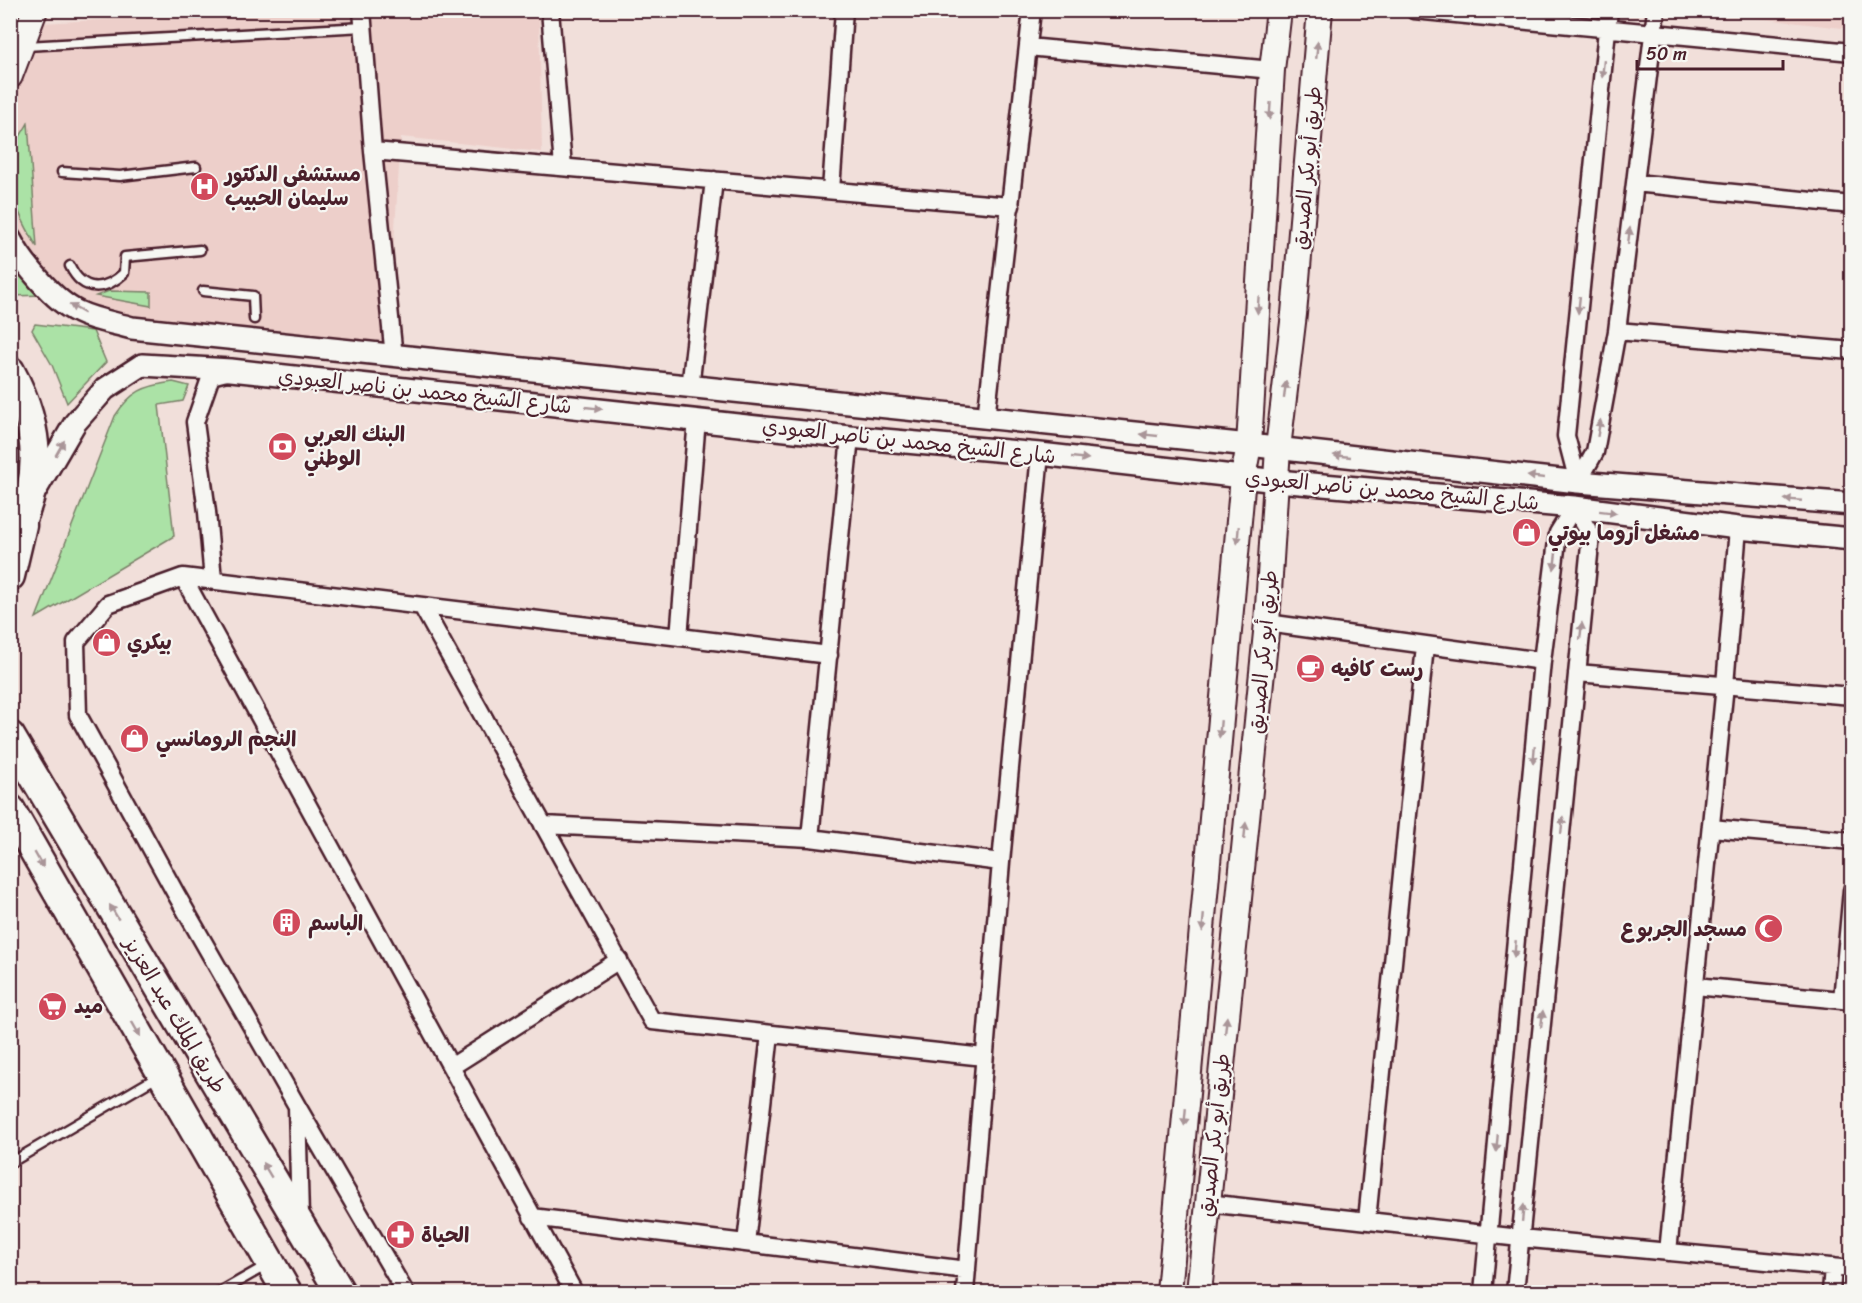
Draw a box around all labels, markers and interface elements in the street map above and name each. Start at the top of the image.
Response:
scale bar [1637,33,1782,71]
text: 50 m [1646,38,1687,70]
one-way arrow [1312,40,1322,59]
one-way arrow [1598,59,1608,78]
street label: طريق أبو بكر الصديق [1281,84,1333,252]
one-way arrow [1265,101,1274,120]
place label: مستشفى الدكتور سليمان الحبيب [223,155,361,217]
hospital icon: مستشفى الدكتور سليمان الحبيب [188,170,220,202]
one-way arrow [1624,226,1634,245]
one-way arrow [1574,295,1584,314]
one-way arrow [1253,296,1263,315]
one-way arrow [68,305,86,315]
street label: شارع الشيخ محمد بن ناصر العبودي [276,357,574,425]
one-way arrow [1280,381,1290,400]
one-way arrow [584,403,603,413]
street label: شارع الشيخ محمد بن ناصر العبودي [760,407,1058,475]
place label: البنك العربي الوطني [304,415,405,477]
one-way arrow [1595,419,1604,438]
bank icon: البنك العربي الوطني [267,430,299,462]
one-way arrow [1139,430,1158,440]
one-way arrow [55,439,65,456]
one-way arrow [1333,451,1352,460]
one-way arrow [1071,453,1090,463]
street label: شارع الشيخ محمد بن ناصر العبودي [1243,458,1541,522]
one-way arrow [1527,473,1546,482]
one-way arrow [1784,495,1803,505]
one-way arrow [1599,507,1618,516]
place label: مشغل أروما بيوتي [1548,514,1700,552]
shop icon: مشغل أروما بيوتي [1511,517,1543,549]
one-way arrow [1233,525,1243,544]
one-way arrow [1550,552,1560,571]
street label: طريق أبو بكر الصديق [1237,568,1289,736]
one-way arrow [1576,622,1586,641]
place label: بيكري [127,623,172,661]
shop icon: بيكري [90,626,122,658]
place label: رست كافيه [1331,650,1423,688]
cafe icon: رست كافيه [1294,653,1326,685]
place label: النجم الرومانسي [156,720,296,758]
one-way arrow [1215,720,1225,739]
shop icon: النجم الرومانسي [119,723,151,755]
one-way arrow [1529,746,1539,765]
one-way arrow [1557,816,1567,835]
one-way arrow [1240,822,1250,841]
one-way arrow [34,852,45,868]
one-way arrow [109,903,119,920]
place label: الباسم [308,904,363,942]
building icon: الباسم [271,907,303,939]
place label: مسجد الجربوع [1621,910,1747,948]
mosque icon: مسجد الجربوع [1752,913,1784,945]
one-way arrow [1198,914,1208,933]
street label: طريق الملك عبد العزيز [112,927,237,1101]
one-way arrow [1510,940,1520,959]
place label: ميد [74,987,103,1025]
supermarket icon: ميد [37,990,69,1022]
one-way arrow [1537,1010,1547,1029]
one-way arrow [1221,1016,1230,1035]
one-way arrow [131,1021,141,1038]
street label: طريق أبو بكر الصديق [1187,1051,1241,1219]
one-way arrow [1180,1108,1190,1127]
one-way arrow [1492,1134,1502,1153]
one-way arrow [262,1162,273,1178]
one-way arrow [1518,1204,1528,1223]
place label: الحياة [421,1216,469,1254]
pharmacy icon: الحياة [384,1219,416,1251]

